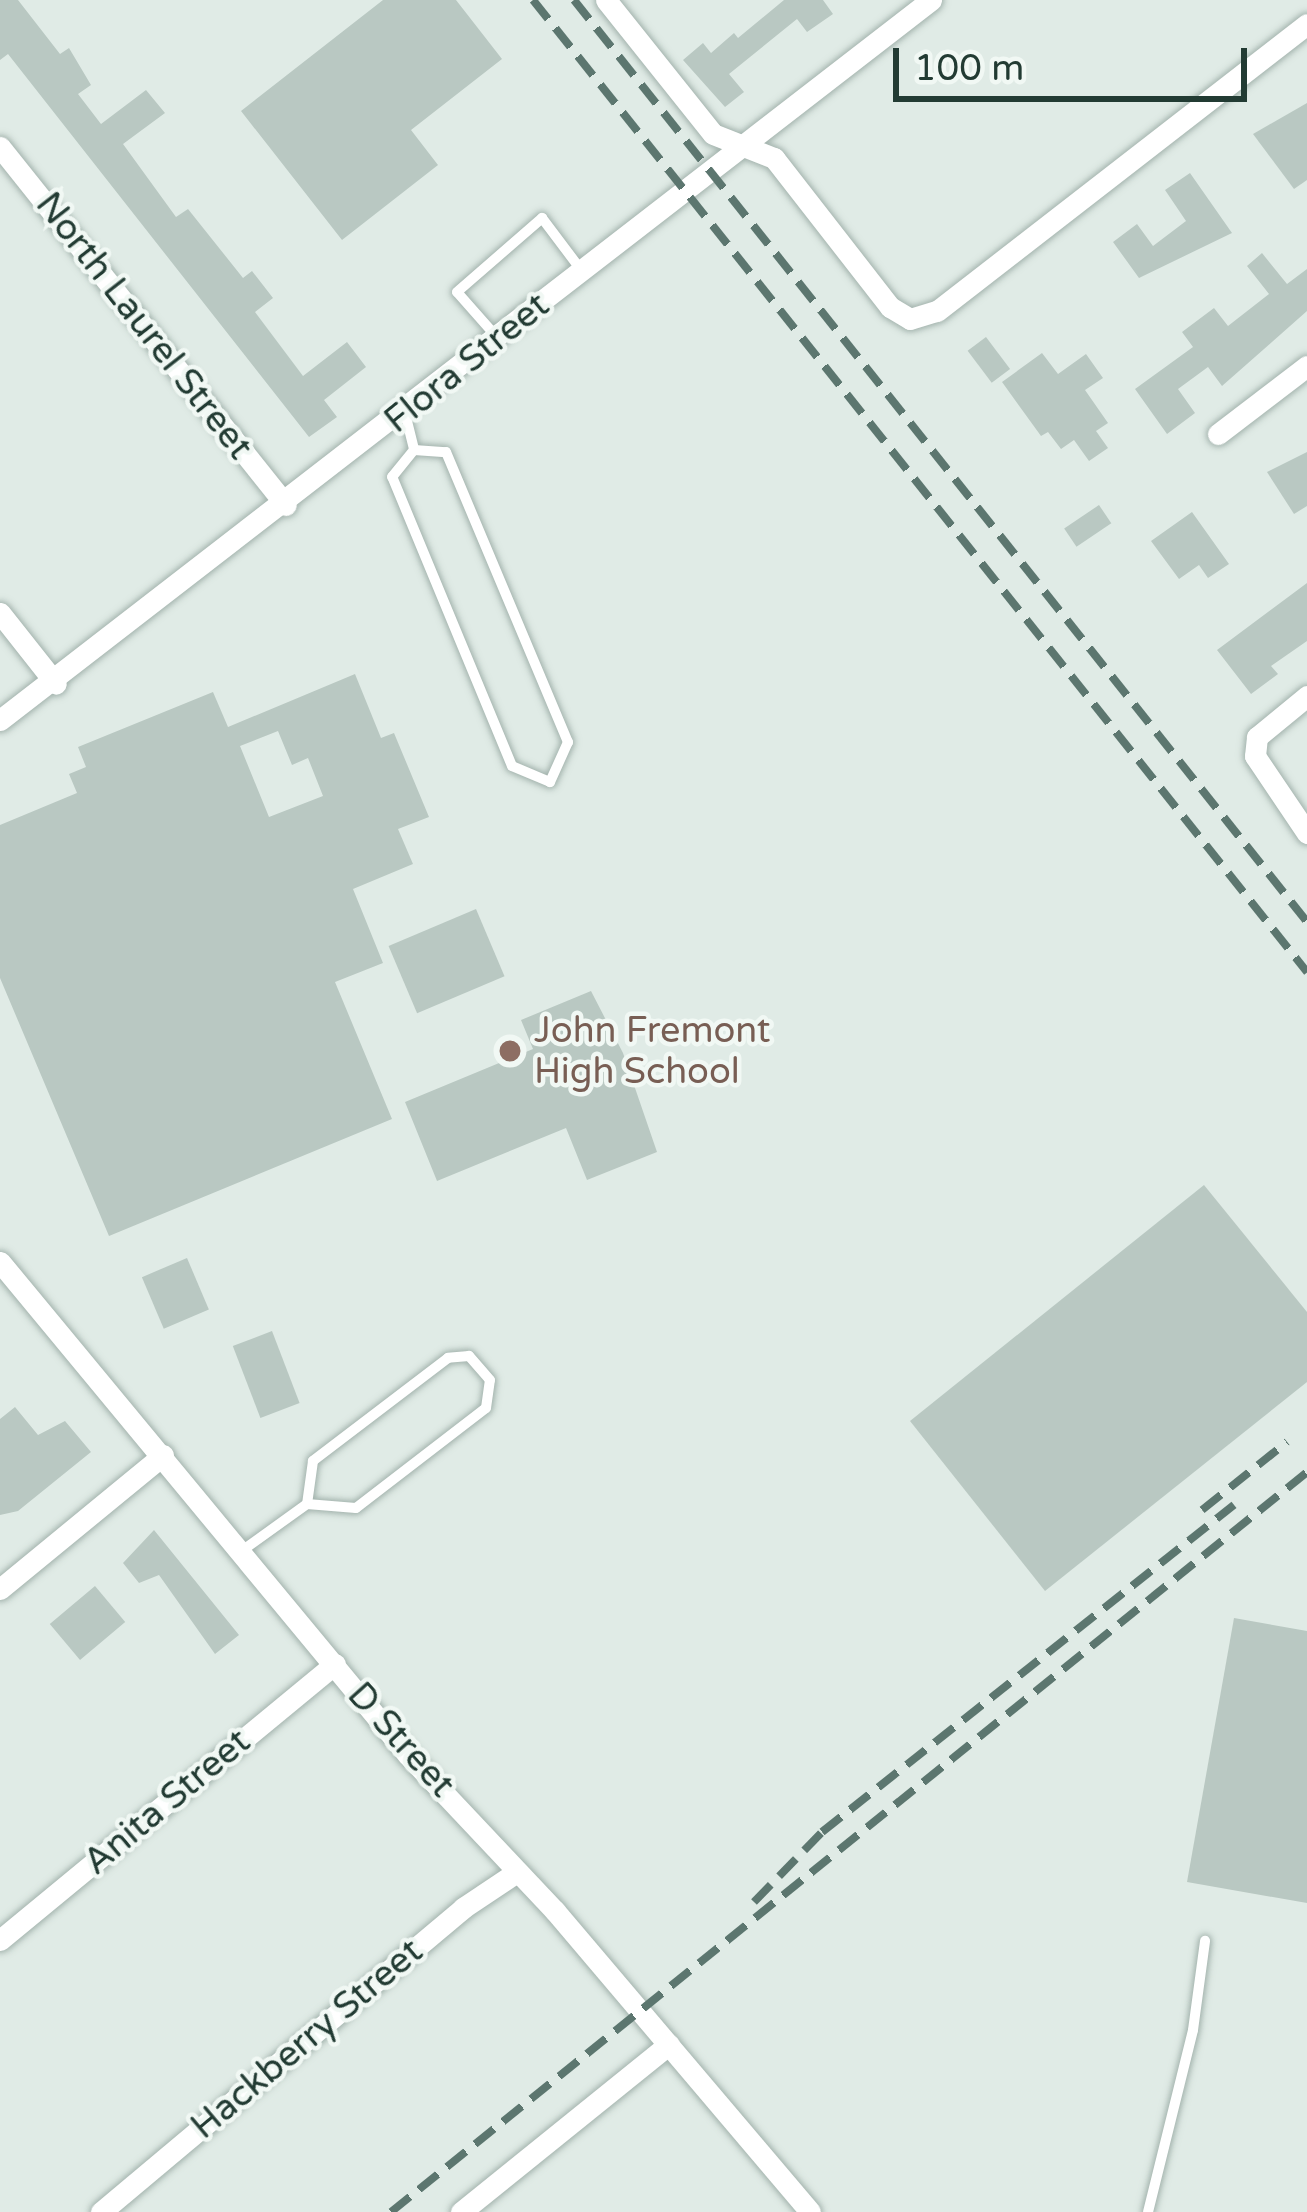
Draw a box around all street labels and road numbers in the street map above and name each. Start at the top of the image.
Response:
street label: North Laurel Street [26,184,262,468]
street label: Flora Street [376,284,558,442]
street label: D Street [338,1674,464,1806]
street label: Anita Street [75,1720,259,1884]
street label: Hackberry Street [183,1930,431,2148]

